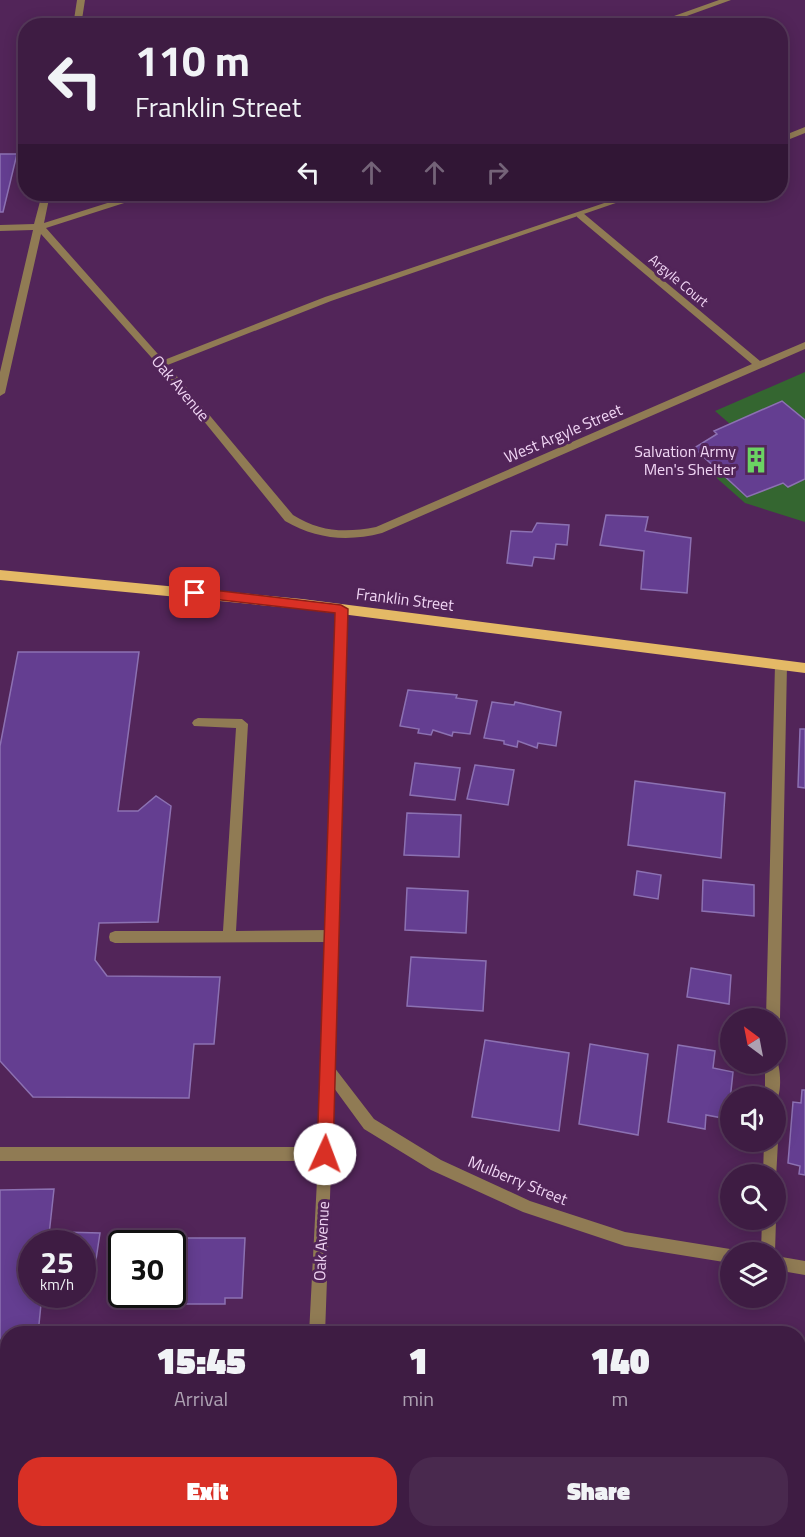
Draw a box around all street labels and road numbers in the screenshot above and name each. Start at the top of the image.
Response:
street label: Argyle Court [644,249,714,311]
street label: Oak Avenue [146,350,216,426]
street label: West Argyle Street [500,397,626,469]
street label: Franklin Street [355,581,456,617]
street label: Mulberry Street [465,1149,572,1211]
street label: Oak Avenue [307,1201,335,1281]

